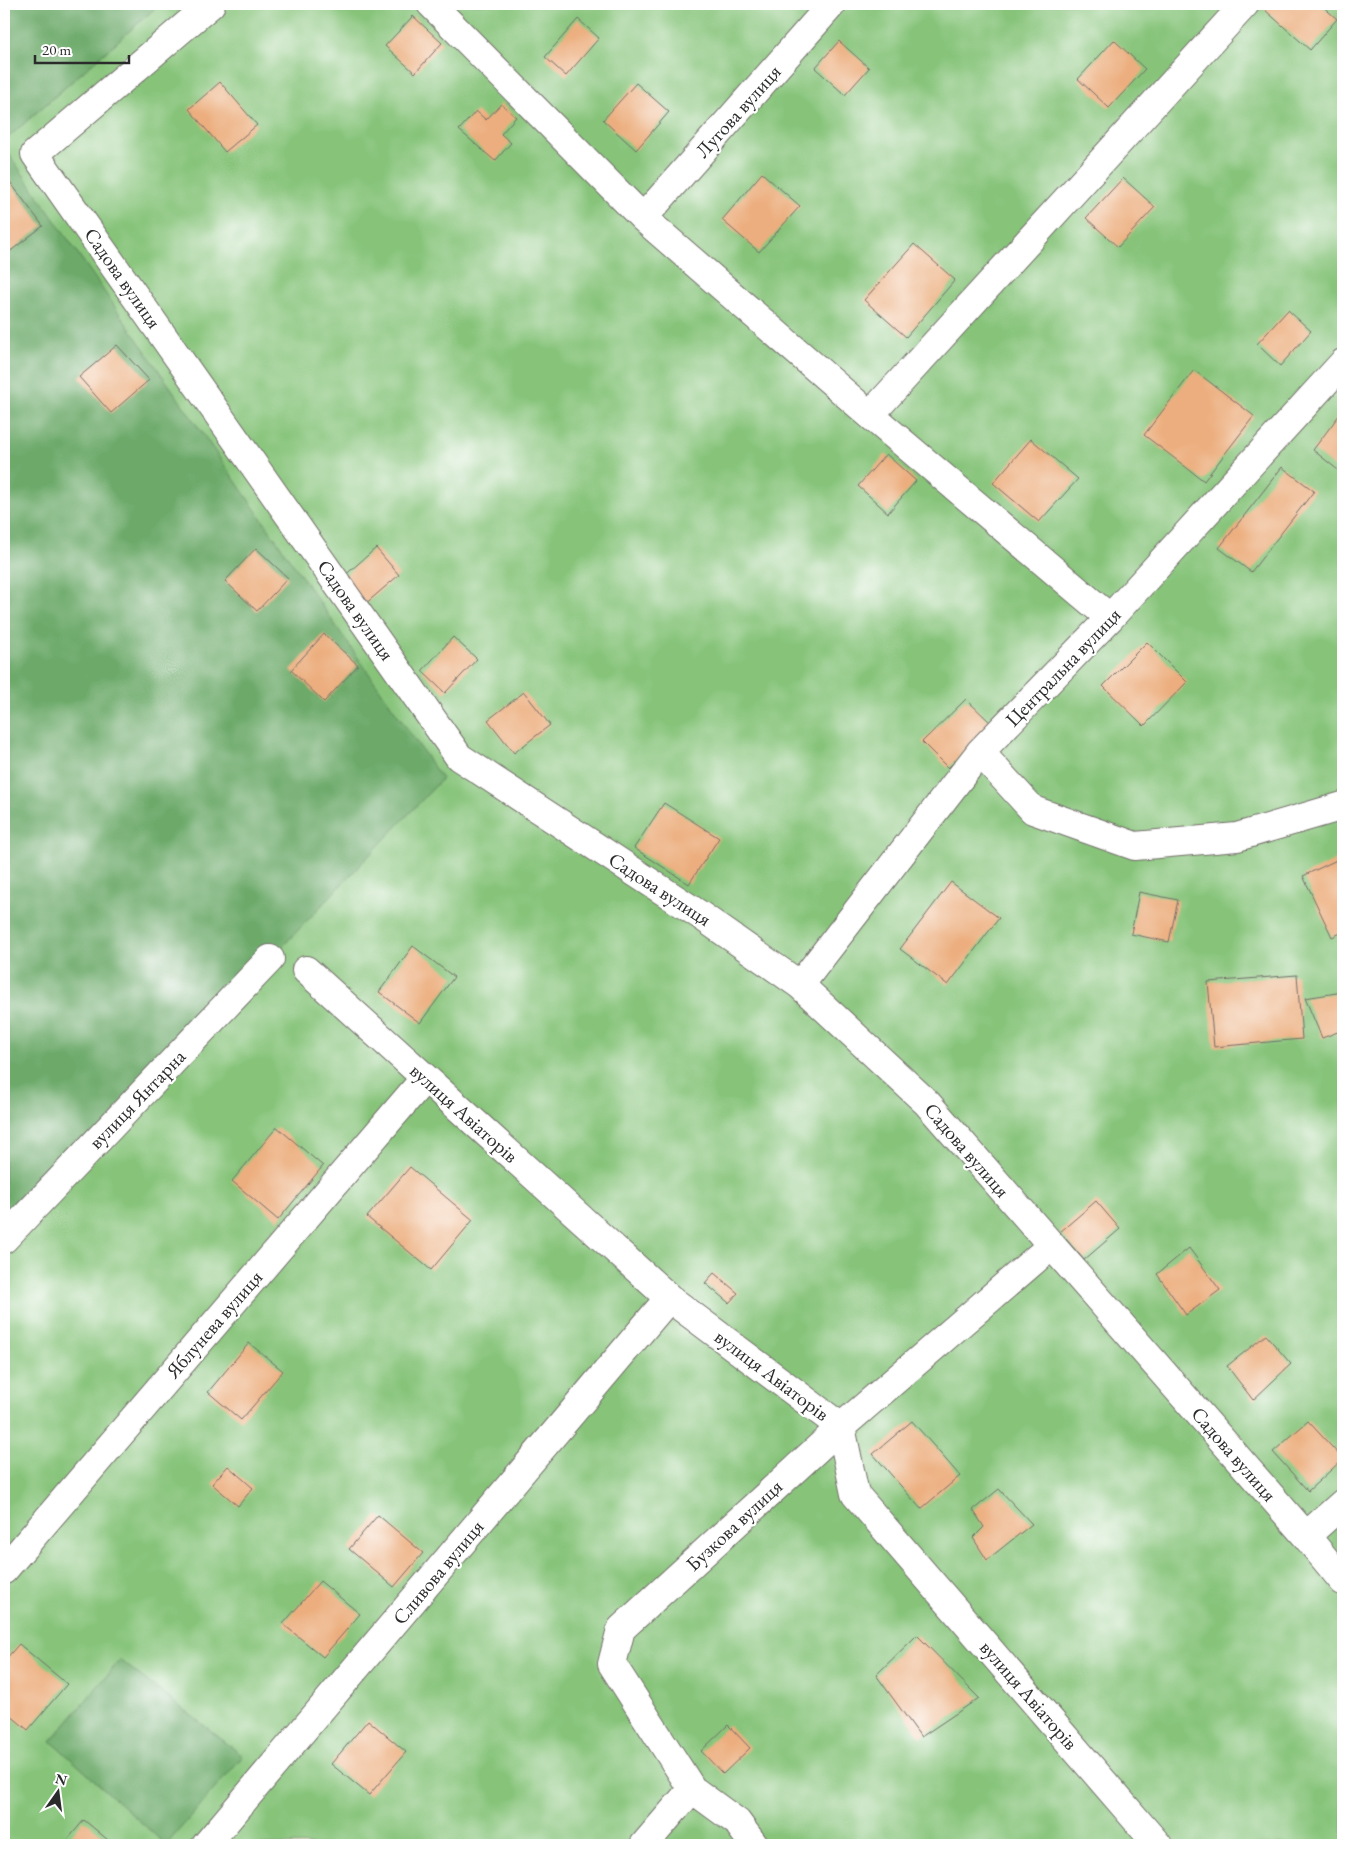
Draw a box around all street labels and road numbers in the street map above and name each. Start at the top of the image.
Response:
street label: Лугова вулиця [689,59,787,163]
street label: Садова вулиця [79,222,167,334]
street label: Садова вулиця [312,554,400,666]
street label: Центральна вулиця [1000,602,1126,732]
street label: Садова вулиця [604,846,716,932]
street label: вулиця Янтарна [83,1044,191,1154]
street label: вулиця Авіаторів [404,1058,524,1168]
street label: Садова вулиця [919,1097,1015,1203]
street label: Яблунева вулиця [159,1264,268,1384]
street label: вулиця Авіаторів [710,1323,834,1427]
street label: Садова вулиця [1186,1401,1282,1507]
street label: Бузкова вулиця [680,1473,788,1577]
street label: Сливова вулиця [387,1514,489,1630]
street label: вулиця Авіаторів [974,1635,1084,1755]

